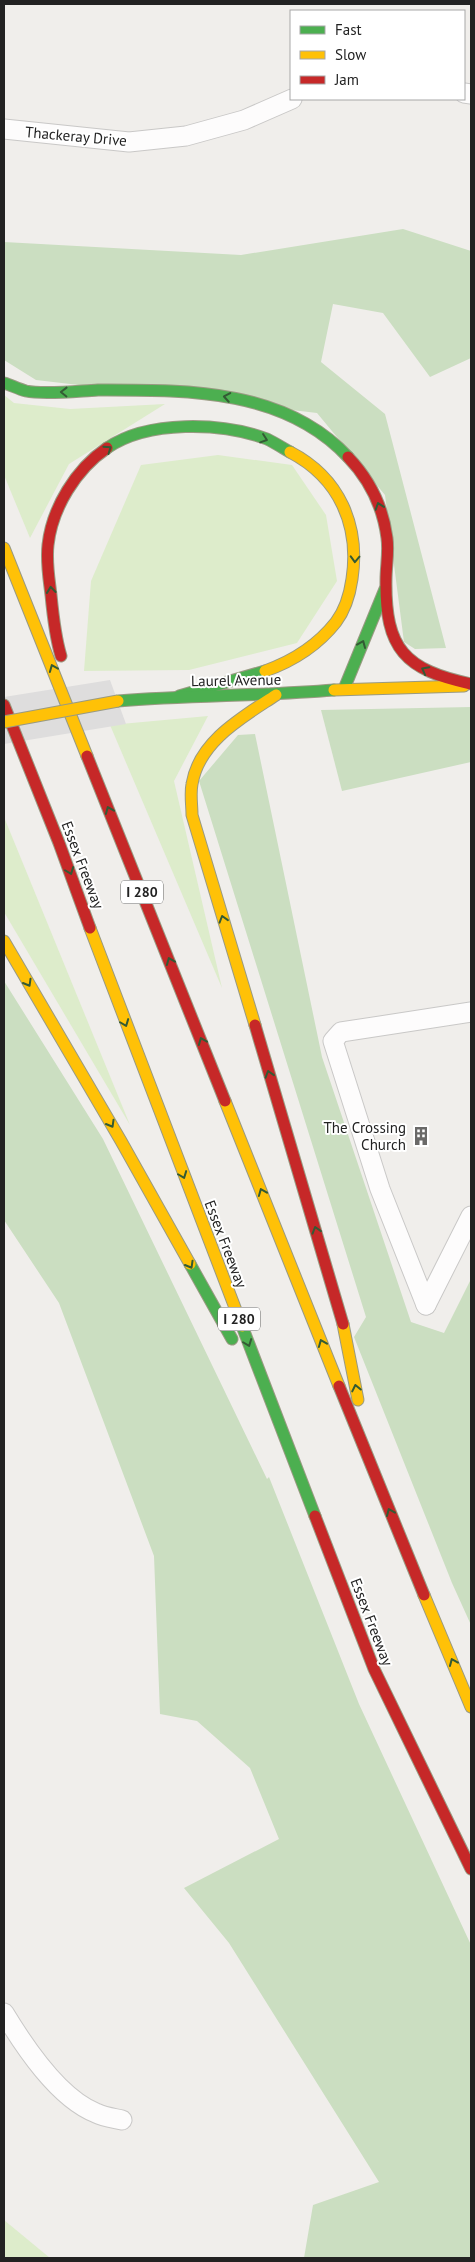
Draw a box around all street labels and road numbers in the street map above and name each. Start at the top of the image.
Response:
street label: Thackeray Drive [24,122,128,150]
street label: Laurel Avenue [191,670,281,690]
street label: Essex Freeway [58,818,108,912]
road number: I 280 [121,880,163,904]
street label: Essex Freeway [201,1197,251,1291]
road number: I 280 [218,1308,260,1330]
street label: Essex Freeway [347,1575,397,1669]

